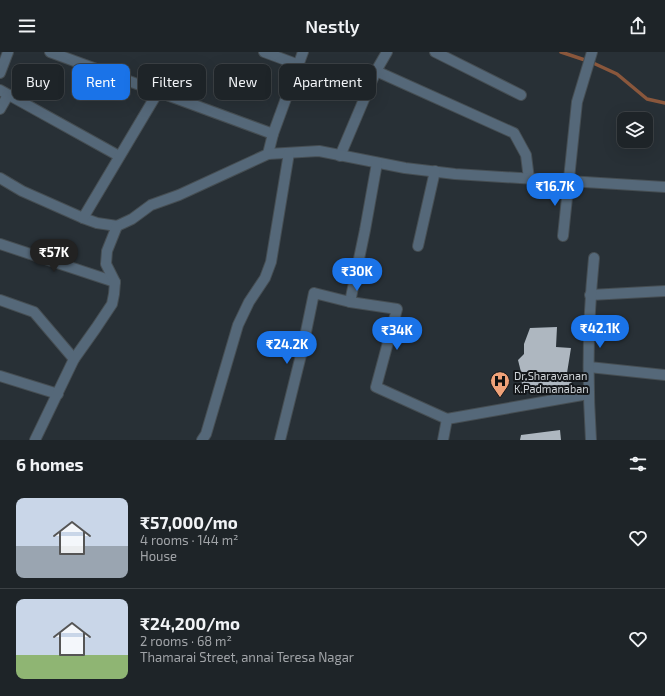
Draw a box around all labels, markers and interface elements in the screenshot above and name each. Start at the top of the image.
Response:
icon: menu [16,15,38,37]
text: Nestly [305,15,360,37]
icon: share [627,15,649,37]
chip: Buy [12,64,64,100]
chip: Rent [72,64,130,100]
chip: Filters [138,64,206,100]
chip: New [214,64,271,100]
chip: Apartment [279,64,376,100]
map controls [617,112,653,148]
button: layers [617,112,653,148]
pin: ₹16.7K [522,173,588,207]
text: ₹16.7K [536,178,574,194]
pin: ₹57K [30,239,78,273]
text: ₹57K [39,244,69,260]
pin: ₹30K [333,258,381,292]
text: ₹30K [341,263,373,279]
pin: ₹42.1K [567,315,633,349]
pin: ₹34K [373,317,421,351]
text: ₹42.1K [580,320,620,336]
text: ₹34K [381,322,413,338]
pin: ₹24.2K [254,331,320,365]
text: ₹24.2K [266,336,308,352]
place label: Dr.Sharavanan K.Padmanaban [514,369,589,395]
hospital icon: Dr.Sharavanan K.Padmanaban [489,370,511,398]
icon: filters [627,453,649,475]
text: 6 homes [16,454,84,474]
text: ₹57,000/mo [140,512,238,532]
icon: home [48,514,96,562]
icon: heart [627,527,649,549]
text: 4 rooms · 144 m² [140,532,238,548]
text: House [140,548,177,564]
text: ₹24,200/mo [140,613,240,633]
icon: home [48,615,96,663]
icon: heart [627,628,649,650]
text: 2 rooms · 68 m² [140,633,232,649]
text: Thamarai Street, annai Teresa Nagar [140,649,354,665]

